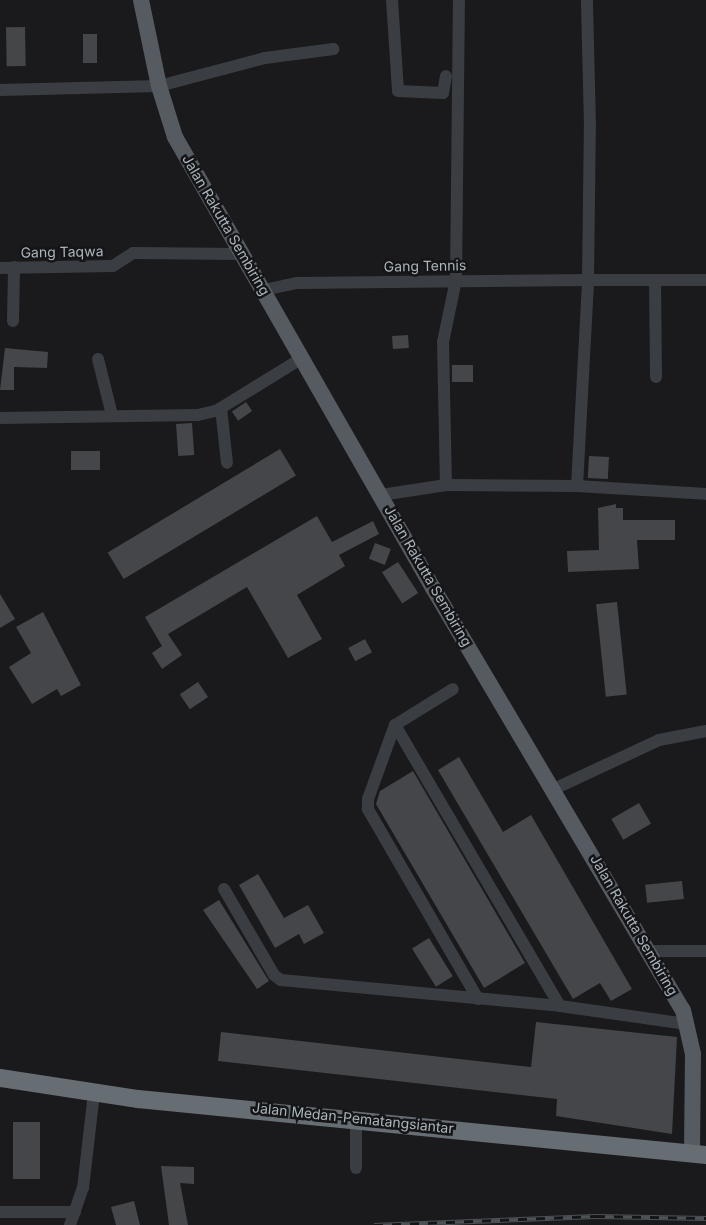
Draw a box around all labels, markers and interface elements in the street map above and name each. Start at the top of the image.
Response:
street label: Jalan Rakutta Sembiring [179,152,273,298]
street label: Gang Taqwa [20,243,104,261]
street label: Gang Tennis [384,257,466,275]
street label: Jalan Rakutta Sembiring [381,503,475,649]
street label: Jalan Rakutta Sembiring [587,852,681,998]
street label: Jalan Medan-Pematangsiantar [251,1099,455,1137]

